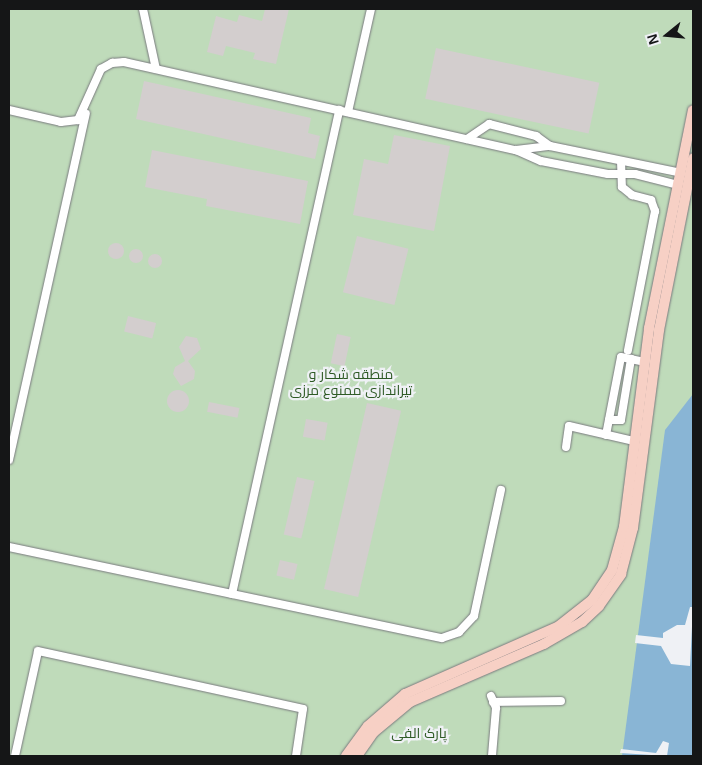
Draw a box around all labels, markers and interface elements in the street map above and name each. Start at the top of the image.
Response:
north arrow [642,10,692,60]
text: N [644,32,662,47]
park label: منطقه شکار و تیراندازی ممنوع مرزی [290,366,412,398]
park label: پارک الفی [391,725,447,741]

